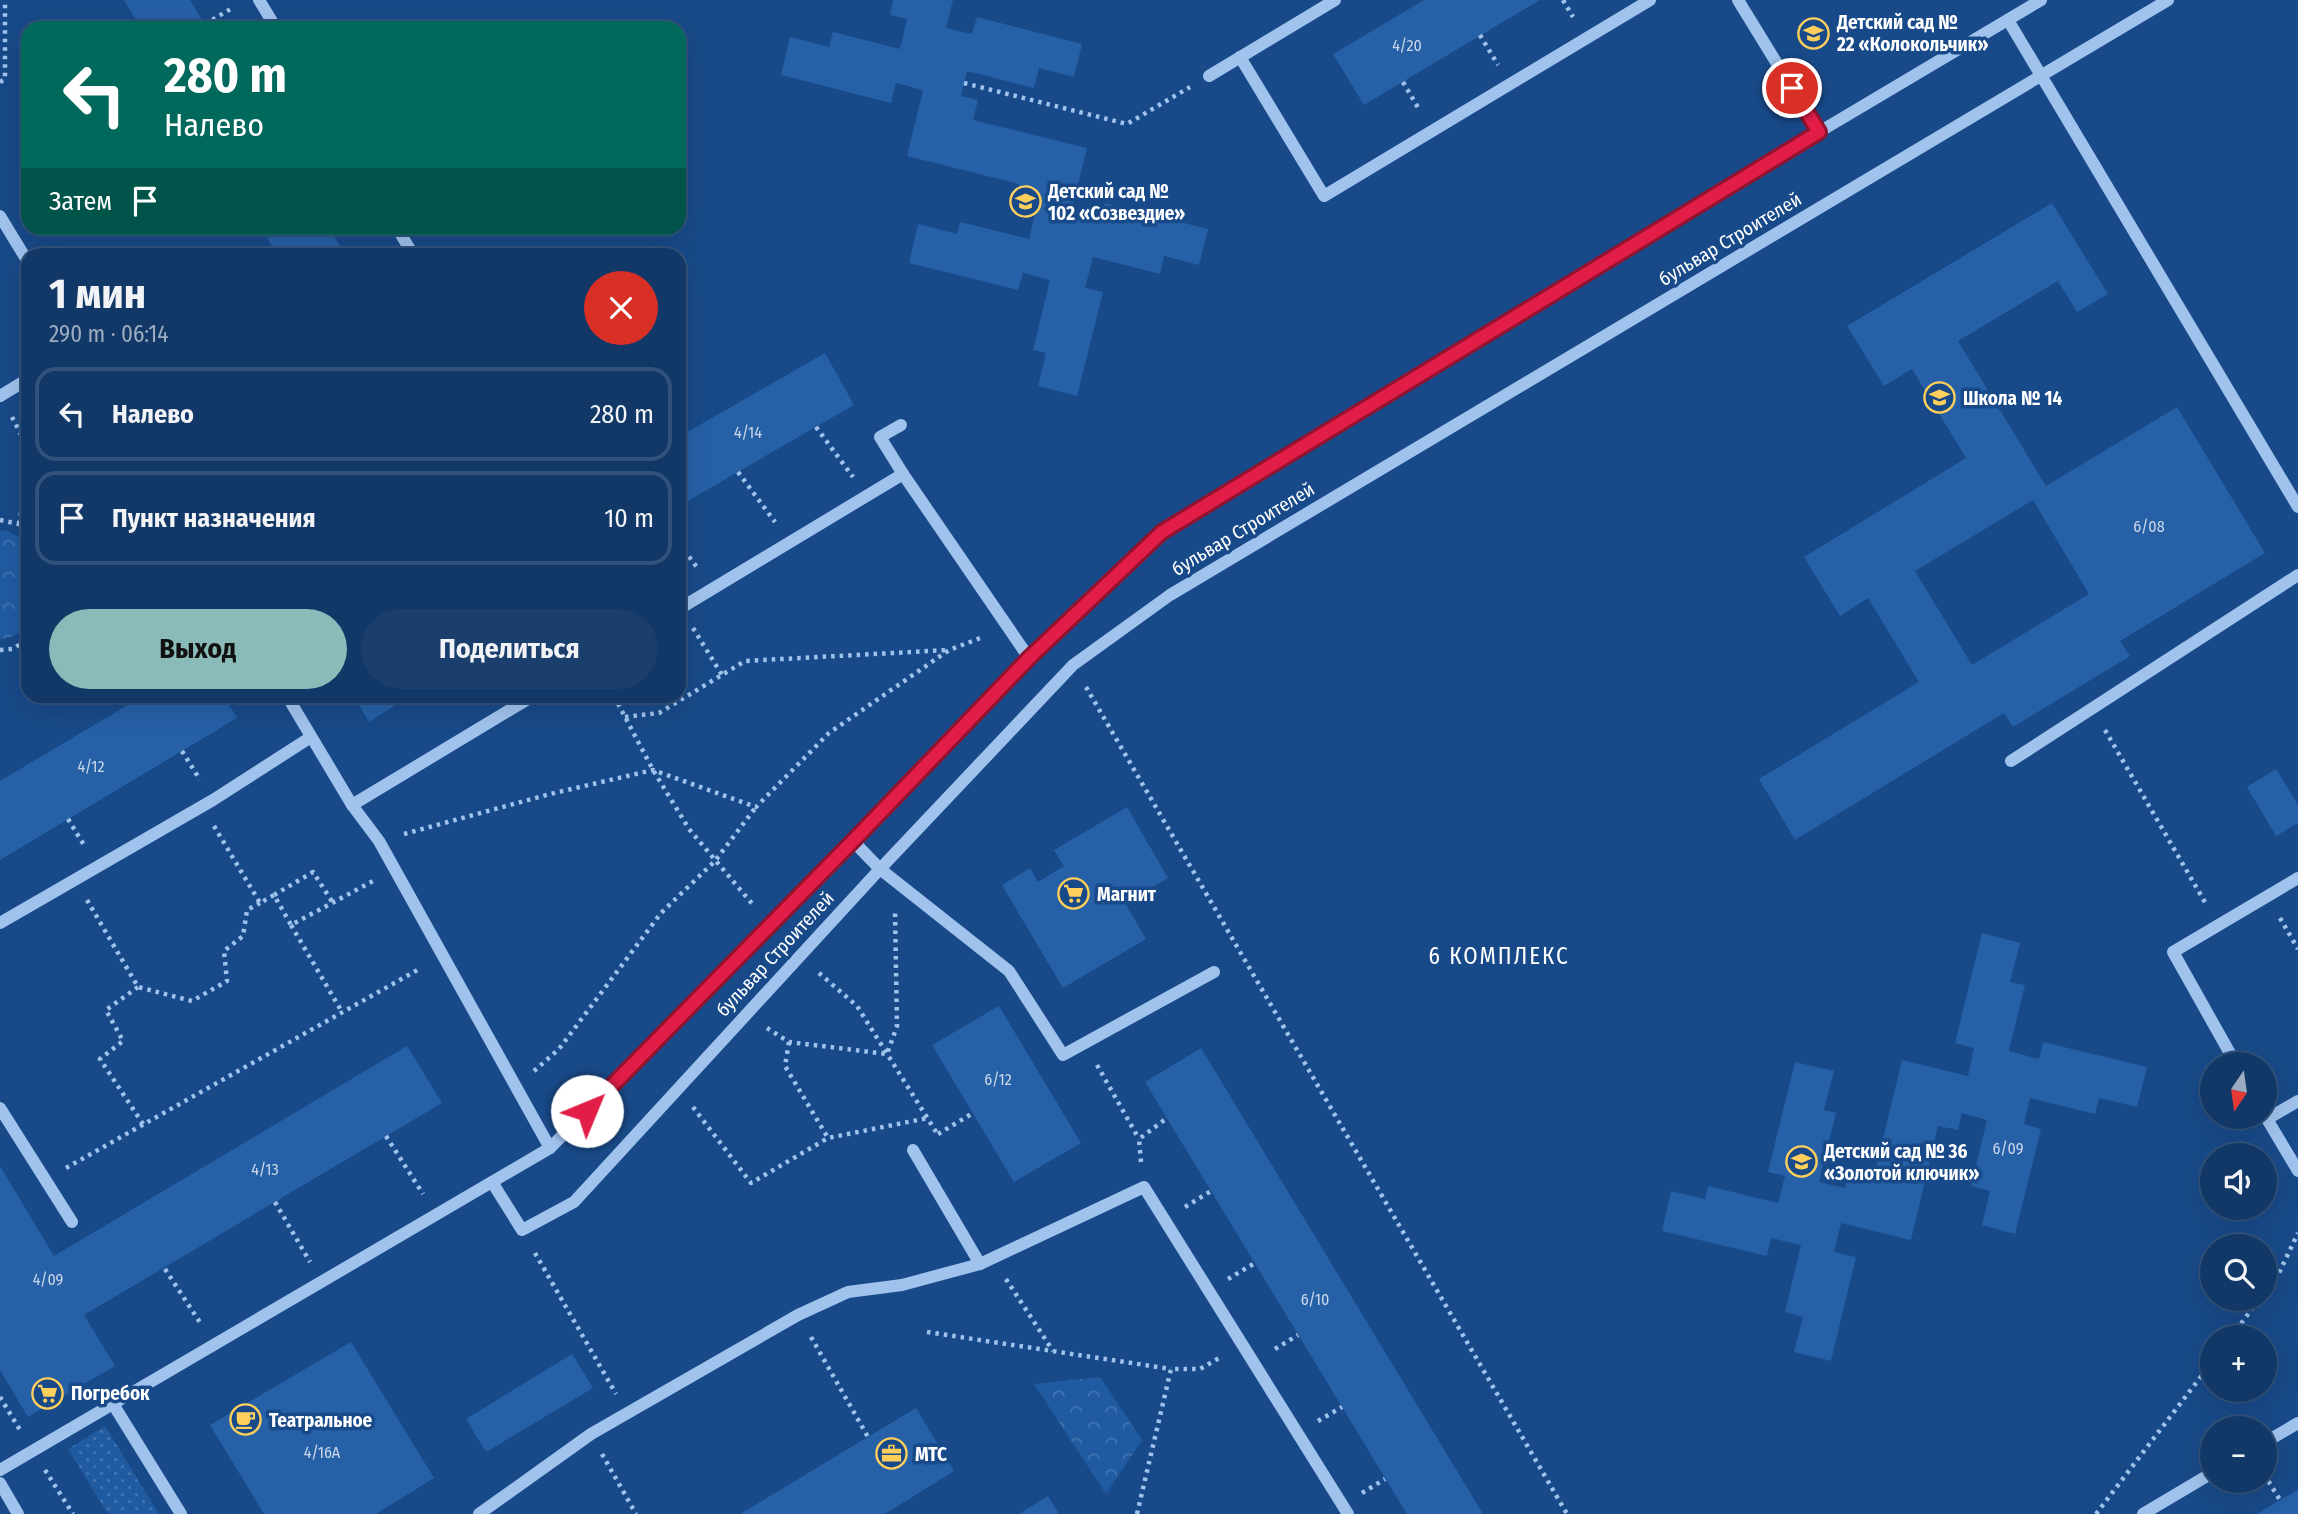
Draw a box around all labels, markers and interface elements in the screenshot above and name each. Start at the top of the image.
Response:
place label: Детский сад № 22 «Колокольчик» [1836,11,1988,56]
school or university icon: Детский сад № 22 «Колокольчик» [1797,16,1831,50]
house number: 4/20 [1392,36,1422,55]
text: 280 m [164,46,287,105]
icon: left [49,49,140,140]
pin [1762,58,1822,118]
icon: arrive [1773,69,1811,107]
text: Налево [164,106,264,144]
place label: Детский сад № 102 «Созвездие» [1047,180,1185,225]
icon: arrive [126,182,164,220]
school or university icon: Детский сад № 102 «Созвездие» [1008,185,1042,219]
text: Затем [49,186,112,217]
street label: бульвар Строителей [1654,187,1806,291]
text: 1 мин [49,269,146,319]
button: close [584,271,658,345]
text: 290 m · 06:14 [49,320,168,348]
school or university icon: Школа № 14 [1923,381,1957,415]
place label: Школа № 14 [1963,387,2062,410]
icon: left [53,395,91,433]
text: Налево [112,399,194,430]
text: 280 m [590,399,654,430]
house number: 4/14 [734,423,762,442]
street label: бульвар Строителей [1167,477,1319,581]
icon: arrive [53,499,91,537]
text: Пункт назначения [112,503,316,534]
text: 10 m [604,503,654,534]
house number: 6/08 [2133,517,2165,536]
button: Выход [49,609,347,689]
button: Поделиться [361,609,658,689]
house number: 4/12 [77,757,105,776]
supermarket icon: Магнит [1057,877,1091,911]
place label: Магнит [1097,883,1157,906]
street label: бульвар Строителей [711,887,839,1021]
district label: 6 КОМПЛЕКС [1428,942,1570,970]
north arrow [2200,1052,2277,1129]
map controls [2200,1052,2277,1493]
house number: 6/12 [984,1070,1012,1089]
position arrow [550,1074,624,1148]
house number: 6/09 [1993,1139,2024,1158]
place label: Детский сад № 36 «Золотой ключик» [1823,1140,1979,1185]
button: sound [2200,1143,2277,1220]
school or university icon: Детский сад № 36 «Золотой ключик» [1784,1145,1818,1179]
house number: 4/13 [251,1160,279,1179]
button: search [2200,1234,2277,1311]
house number: 4/09 [33,1270,64,1289]
house number: 6/10 [1301,1290,1329,1309]
button: + [2200,1325,2277,1402]
supermarket icon: Погребок [31,1376,65,1410]
place label: Погребок [71,1382,150,1405]
cafe icon: Театральное [229,1403,263,1437]
place label: Театральное [269,1409,373,1432]
button: − [2200,1416,2277,1493]
office icon: МТС [875,1437,909,1471]
house number: 4/16А [304,1443,341,1462]
place label: МТС [915,1443,947,1466]

